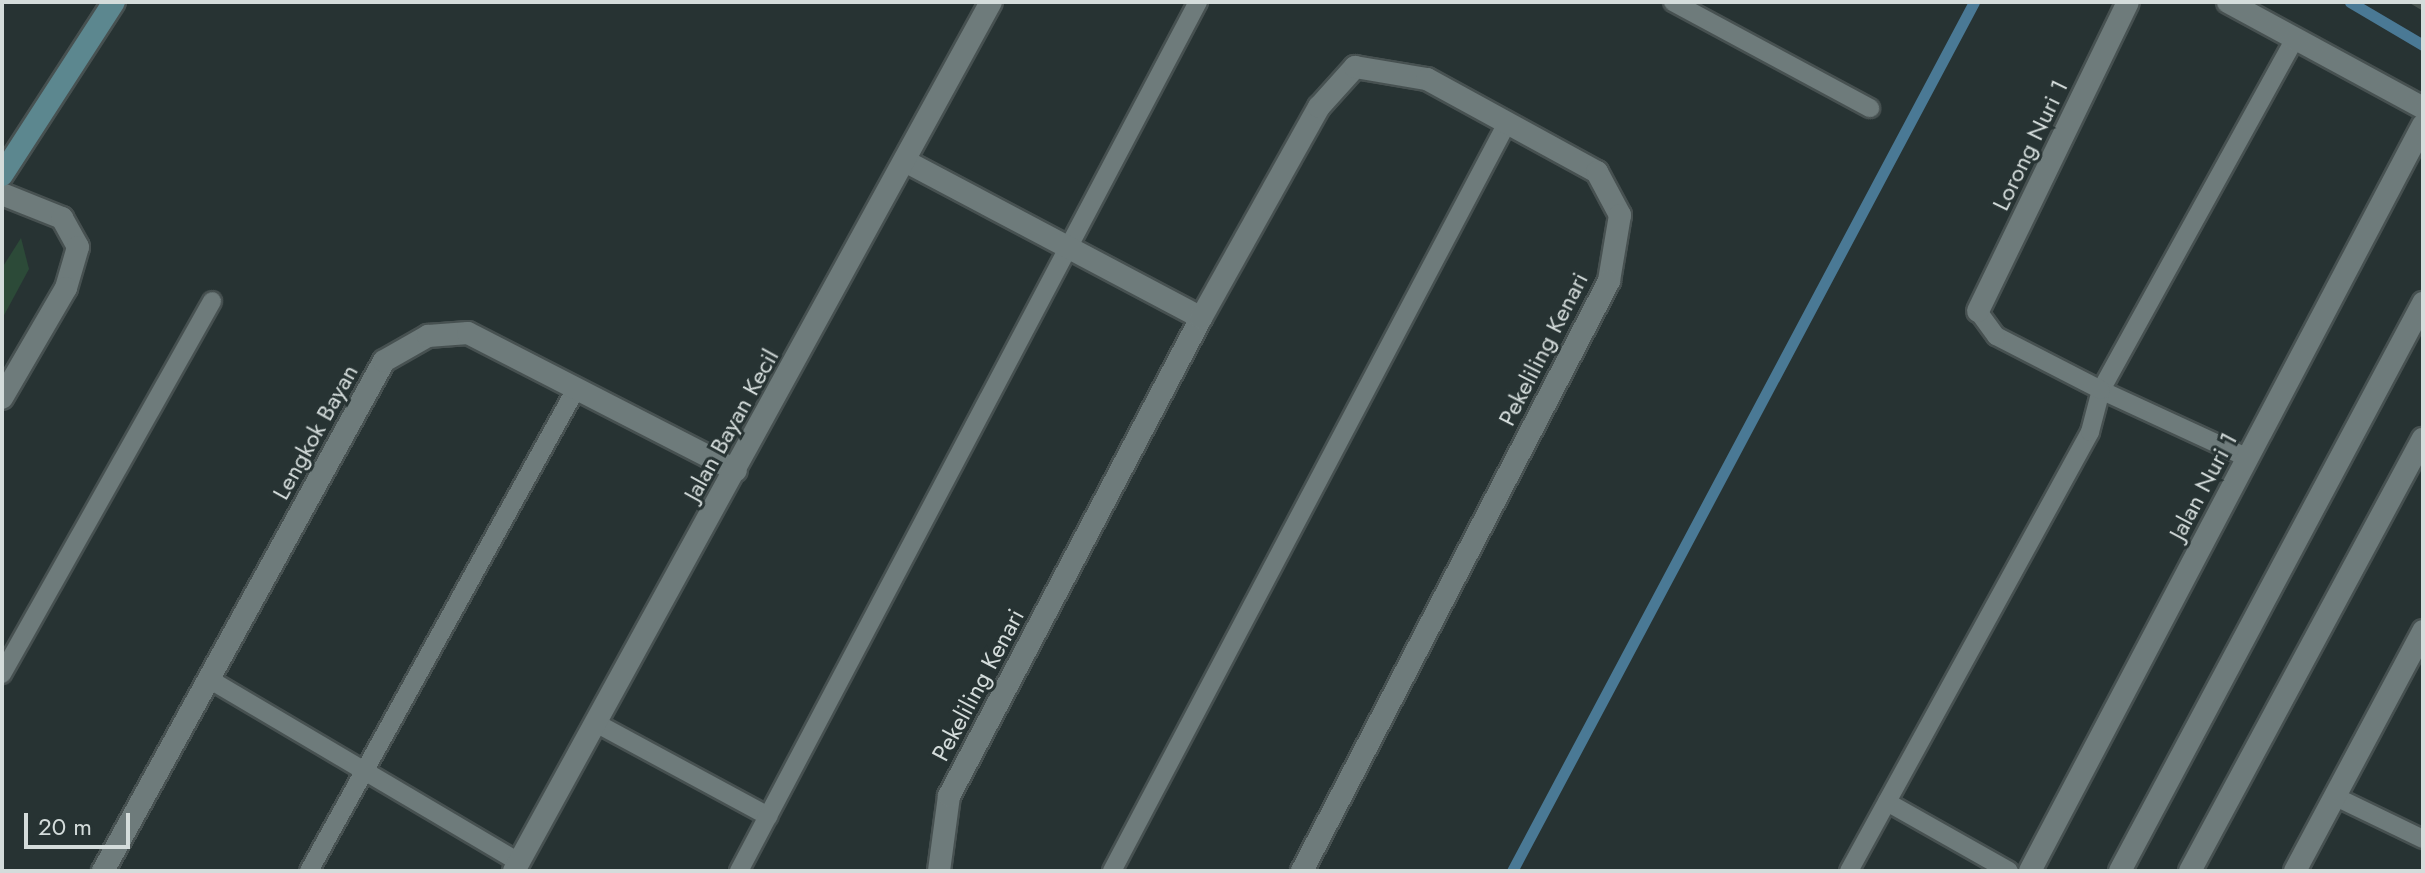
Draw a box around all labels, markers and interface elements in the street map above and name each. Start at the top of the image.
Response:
street label: Lorong Nuri 1 [1986,75,2074,215]
street label: Pekeliling Kenari [1492,268,1594,430]
street label: Jalan Bayan Kecil [677,344,785,506]
street label: Lengkok Bayan [266,359,364,505]
street label: Jalan Nuri 1 [2163,427,2243,545]
street label: Pekeliling Kenari [926,604,1030,766]
scale bar [28,797,134,847]
text: 20 m [38,809,92,844]

